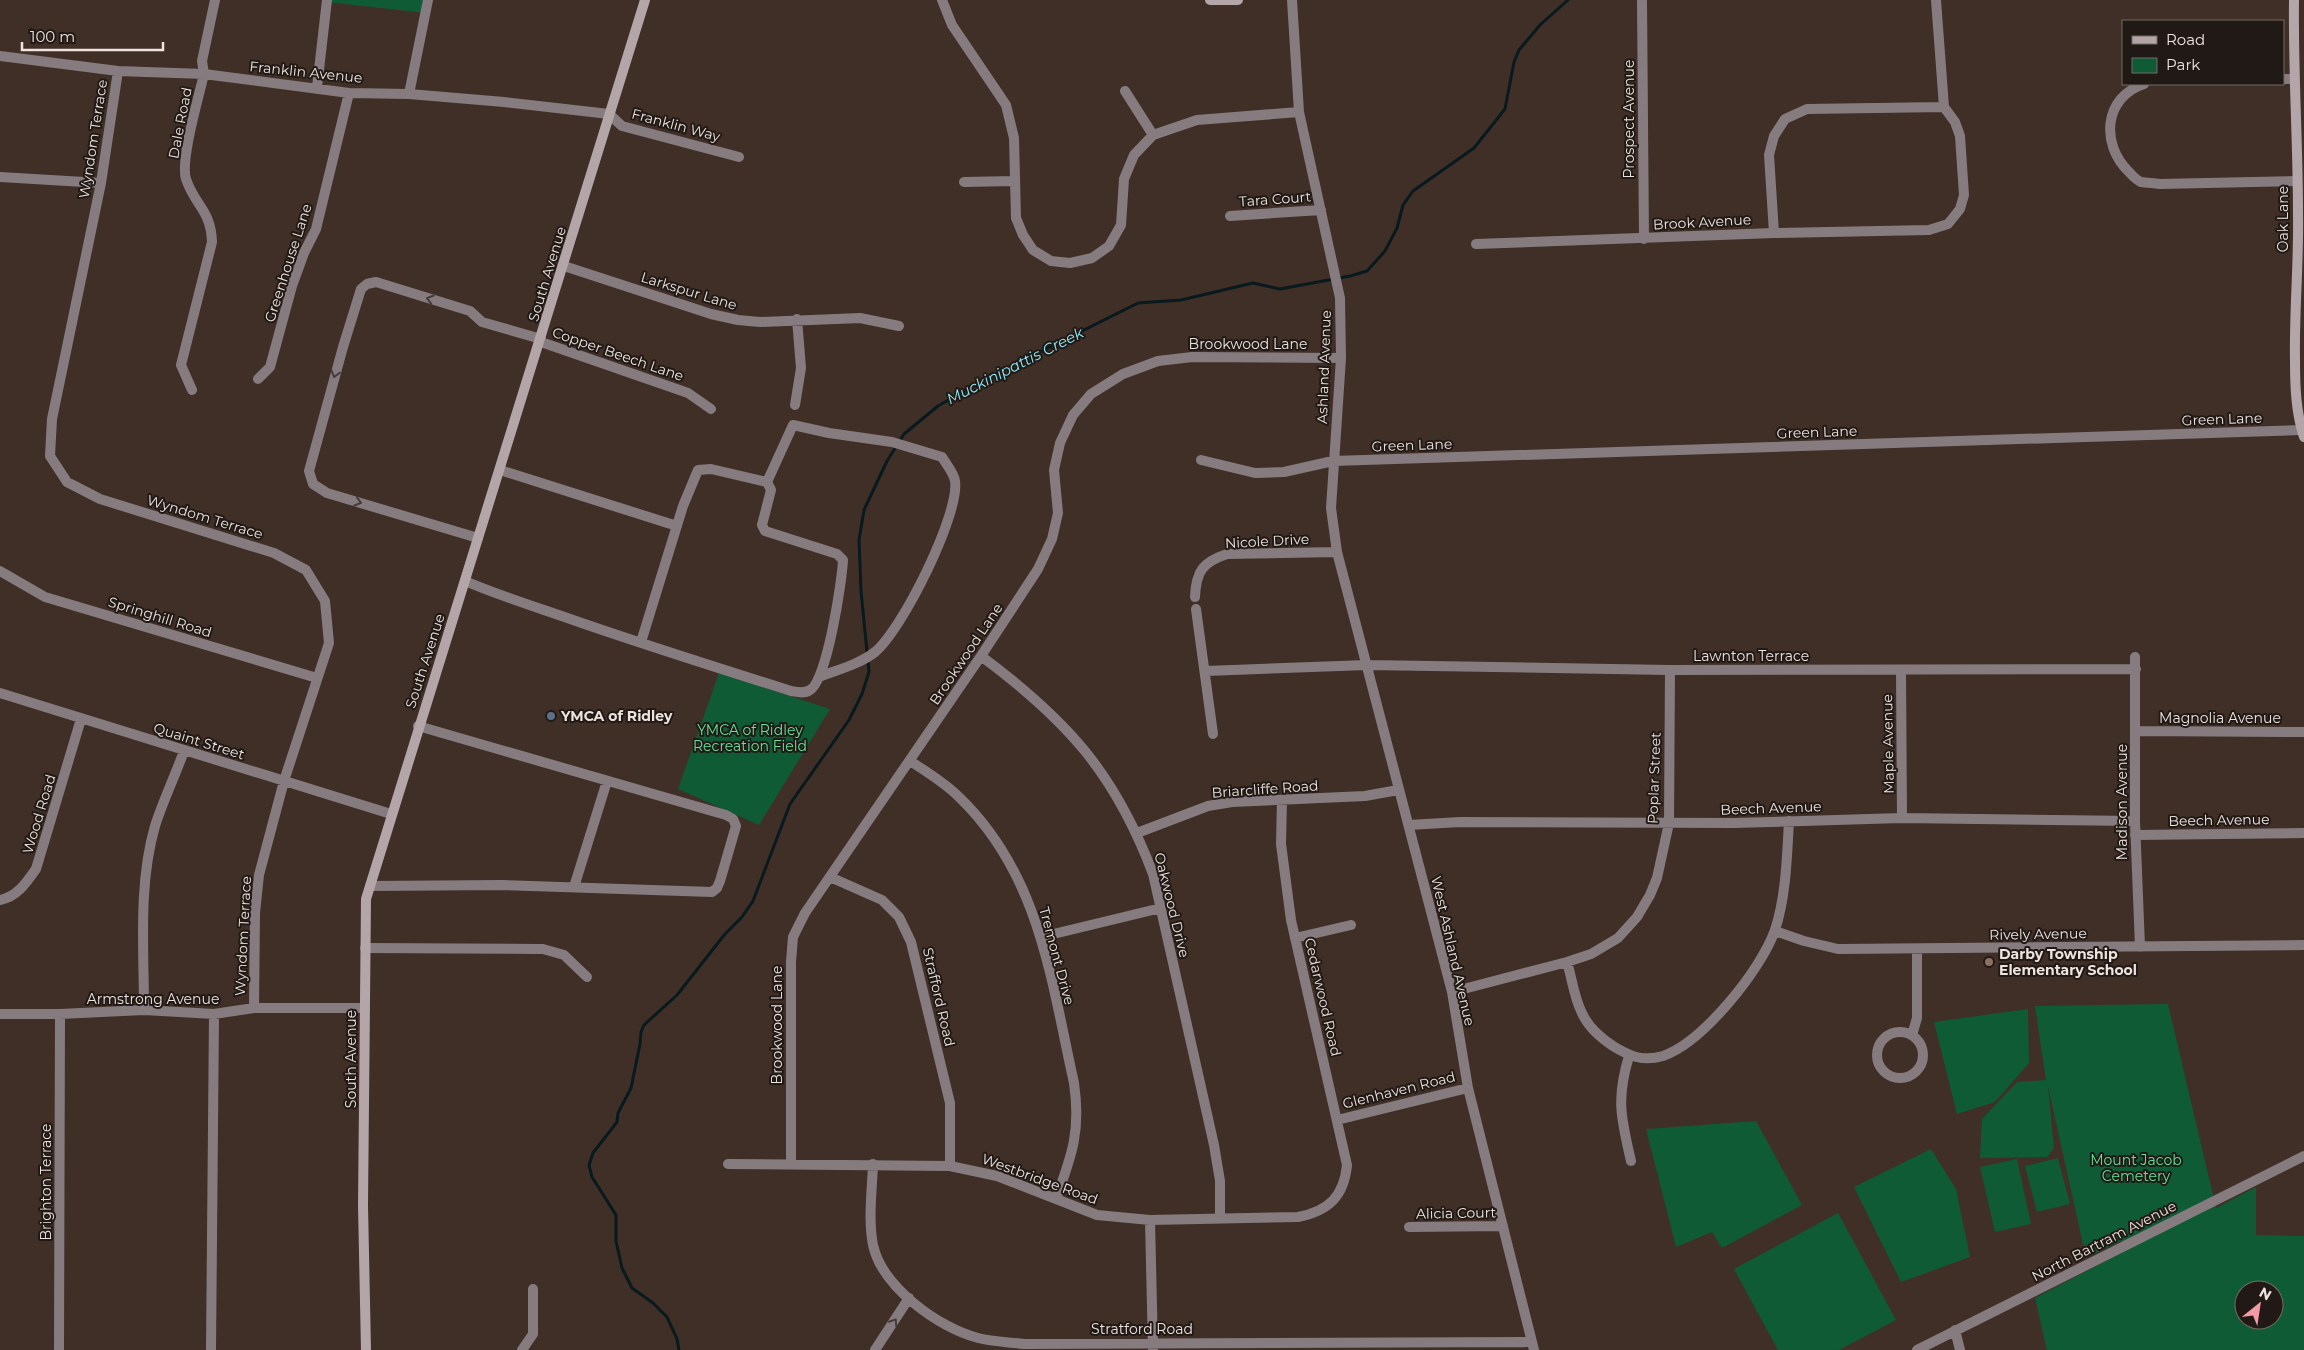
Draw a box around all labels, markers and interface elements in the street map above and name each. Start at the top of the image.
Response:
scale bar [22,20,164,52]
legend [2122,20,2284,85]
text: 100 m [30,27,75,46]
text: Road [2166,30,2205,49]
text: Park [2166,55,2200,74]
street label: Franklin Avenue [249,57,363,87]
street label: Prospect Avenue [1620,60,1638,178]
street label: Wyndom Terrace [75,78,111,200]
street label: Dale Road [164,86,196,160]
street label: Franklin Way [630,105,723,146]
street label: Oak Lane [2274,186,2292,252]
street label: Tara Court [1238,187,1312,210]
street label: Greenhouse Lane [260,201,316,325]
street label: Brook Avenue [1652,210,1752,234]
street label: South Avenue [524,224,570,324]
street label: Larkspur Lane [639,268,739,314]
one-way arrow [425,294,434,305]
street label: Ashland Avenue [1313,310,1335,424]
water label: Muckinipattis Creek [943,322,1087,408]
street label: Copper Beech Lane [550,323,686,385]
street label: Brookwood Lane [1189,335,1307,353]
one-way arrow [330,370,341,379]
street label: Green Lane [2181,409,2263,429]
street label: Green Lane [1776,422,1858,442]
street label: Green Lane [1371,435,1453,455]
street label: Wyndom Terrace [145,491,265,543]
one-way arrow [353,496,362,506]
street label: Nicole Drive [1224,530,1310,552]
street label: Springhill Road [106,593,214,641]
street label: Brookwood Lane [925,600,1007,708]
street label: South Avenue [401,611,449,711]
street label: Lawnton Terrace [1693,647,1809,665]
street label: Maple Avenue [1878,694,1898,794]
place label: YMCA of Ridley [560,707,673,725]
street label: Magnolia Avenue [2159,709,2281,727]
marker: YMCA of Ridley [545,710,557,722]
street label: Quaint Street [151,719,247,763]
park label: YMCA of Ridley Recreation Field [693,721,807,755]
street label: Poplar Street [1643,732,1665,824]
street label: Madison Avenue [2113,744,2131,860]
street label: Wood Road [18,772,60,856]
street label: Briarcliffe Road [1211,776,1319,802]
street label: Beech Avenue [1720,797,1822,819]
street label: Beech Avenue [2168,810,2270,830]
street label: Oakwood Drive [1150,851,1194,959]
street label: West Ashland Avenue [1427,874,1479,1028]
street label: Wyndom Terrace [231,876,255,996]
street label: Tremont Drive [1035,905,1079,1007]
street label: Rively Avenue [1989,924,2087,944]
street label: Cedarwood Road [1301,936,1345,1058]
place label: Darby Township Elementary School [1999,945,2137,979]
street label: Strafford Road [919,946,959,1048]
marker: Darby Township Elementary School [1983,956,1995,968]
street label: Brookwood Lane [768,966,786,1084]
street label: Armstrong Avenue [87,990,219,1008]
street label: South Avenue [342,1010,360,1108]
street label: Glenhaven Road [1341,1067,1457,1113]
street label: Brighton Terrace [37,1124,55,1240]
street label: Westbridge Road [979,1150,1101,1208]
park label: Mount Jacob Cemetery [2090,1151,2182,1185]
street label: North Bartram Avenue [2029,1197,2179,1285]
street label: Alicia Court [1416,1203,1497,1223]
north arrow [2234,1280,2284,1330]
text: N [2256,1283,2275,1304]
one-way arrow [888,1318,897,1327]
street label: Stratford Road [1091,1320,1193,1338]

